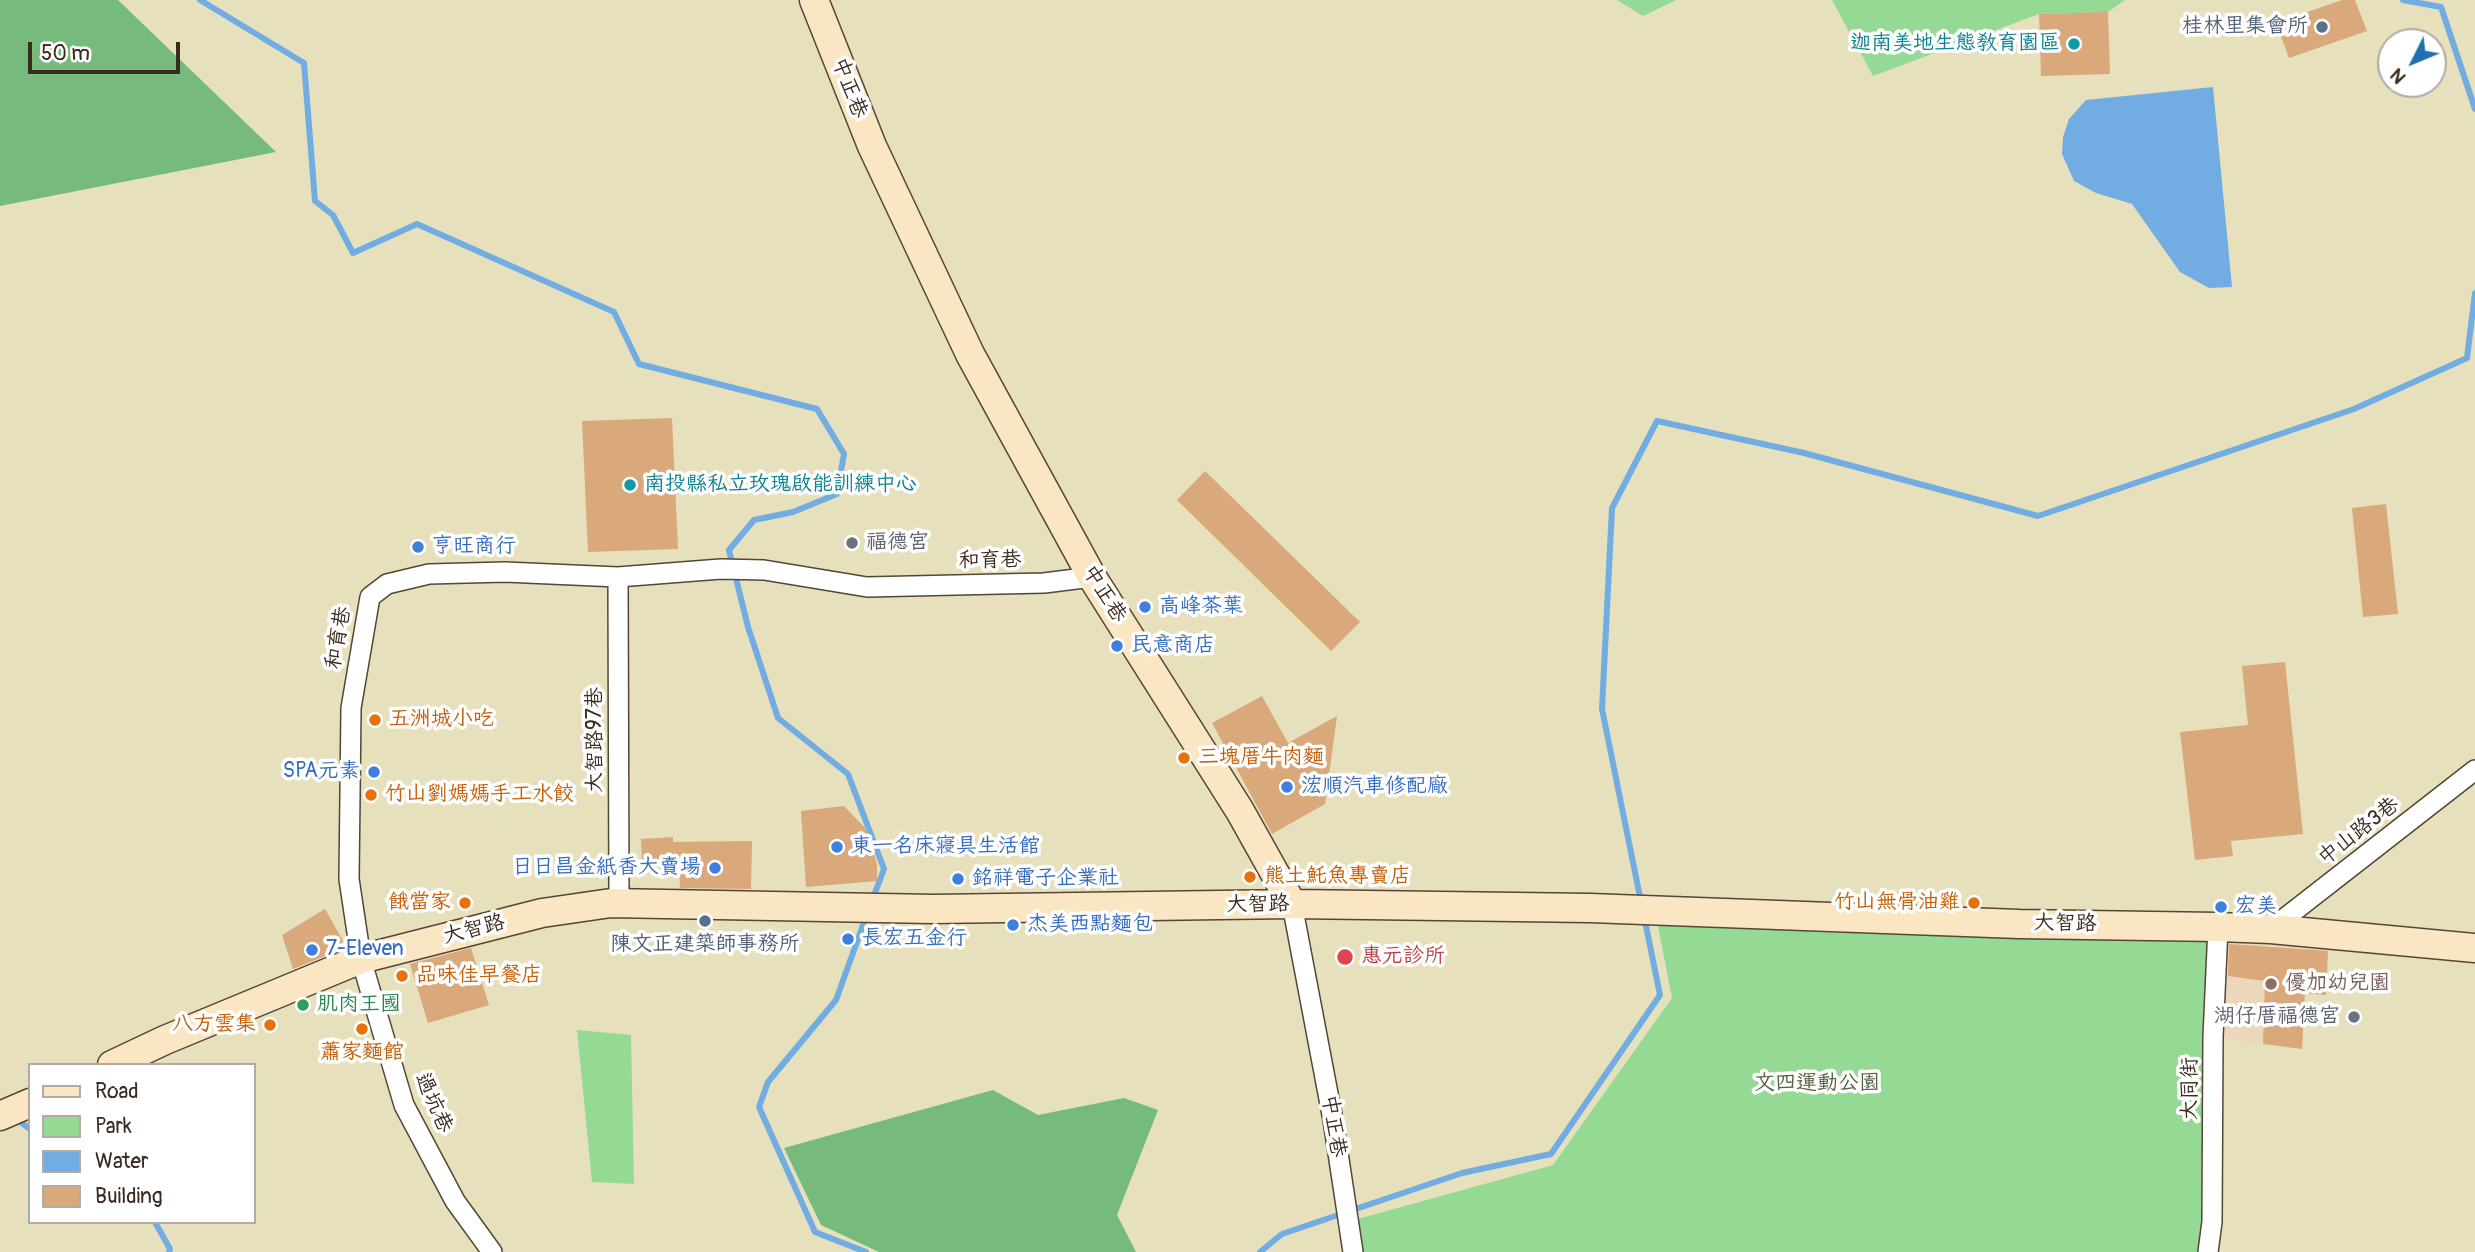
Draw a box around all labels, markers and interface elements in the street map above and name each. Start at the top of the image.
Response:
place label: 桂林里集會所 [2182,14,2308,40]
marker: 桂林里集會所 [2314,19,2330,35]
scale bar [32,28,184,72]
north arrow [2377,28,2447,98]
place label: 迦南美地生態教育園區 [1850,31,2060,57]
marker: 迦南美地生態教育園區 [2066,36,2082,52]
text: 50 m [41,40,90,67]
street label: 中正巷 [826,54,872,122]
text: N [2385,63,2411,89]
place label: 南投縣私立玫瑰啟能訓練中心 [644,472,917,498]
marker: 南投縣私立玫瑰啟能訓練中心 [622,477,638,493]
place label: 福德宮 [866,530,929,556]
place label: 亨旺商行 [432,534,516,560]
marker: 福德宮 [844,535,860,551]
marker: 亨旺商行 [410,539,426,555]
street label: 和育巷 [958,548,1022,574]
street label: 中正巷 [1077,561,1131,627]
place label: 高峰茶葉 [1159,594,1243,620]
marker: 高峰茶葉 [1137,599,1153,615]
street label: 和育巷 [321,605,357,671]
place label: 民意商店 [1131,633,1215,659]
marker: 民意商店 [1109,638,1125,654]
street label: 大智路97巷 [583,687,609,793]
place label: 五洲城小吃 [389,707,494,733]
marker: 五洲城小吃 [367,712,383,728]
place label: 三塊厝牛肉麵 [1198,745,1324,771]
marker: 三塊厝牛肉麵 [1176,750,1192,766]
place label: SPA元素 [283,759,360,785]
marker: SPA元素 [366,764,382,780]
place label: 浤順汽車修配廠 [1301,774,1448,800]
marker: 浤順汽車修配廠 [1279,779,1295,795]
place label: 竹山劉媽媽手工水餃 [385,782,574,808]
marker: 竹山劉媽媽手工水餃 [363,787,379,803]
street label: 中山路3巷 [2314,793,2404,871]
place label: 東一名床寢具生活館 [851,834,1040,860]
marker: 東一名床寢具生活館 [829,839,845,855]
place label: 日日昌金紙香大賣場 [512,855,701,881]
marker: 日日昌金紙香大賣場 [707,860,723,876]
place label: 熊土魠魚專賣店 [1264,864,1411,890]
place label: 銘祥電子企業社 [972,866,1119,892]
marker: 熊土魠魚專賣店 [1242,869,1258,885]
marker: 銘祥電子企業社 [950,871,966,887]
place label: 餓當家 [388,890,451,916]
place label: 竹山無骨油雞 [1834,890,1960,916]
street label: 大智路 [1226,892,1290,918]
place label: 宏美 [2235,894,2277,920]
marker: 餓當家 [457,895,473,911]
marker: 竹山無骨油雞 [1966,895,1982,911]
marker: 宏美 [2213,899,2229,915]
street label: 大智路 [440,910,508,950]
street label: 大智路 [2033,911,2097,937]
place label: 杰美西點麵包 [1027,912,1153,938]
marker: 陳文正建築師事務所 [697,913,713,929]
marker: 杰美西點麵包 [1005,917,1021,933]
place label: 長宏五金行 [862,926,967,952]
marker: 長宏五金行 [840,931,856,947]
place label: 陳文正建築師事務所 [611,932,799,958]
place label: 7-Eleven [326,937,404,963]
marker: 7-Eleven [304,942,320,958]
place label: 惠元診所 [1361,944,1445,970]
marker: 惠元診所 [1335,947,1355,967]
place label: 品味佳早餐店 [416,963,542,989]
marker: 品味佳早餐店 [394,968,410,984]
place label: 優加幼兒園 [2285,971,2390,997]
marker: 優加幼兒園 [2263,976,2279,992]
place label: 肌肉王國 [317,992,401,1018]
marker: 肌肉王國 [295,997,311,1013]
place label: 湖仔厝福德宮 [2214,1004,2340,1030]
marker: 湖仔厝福德宮 [2346,1009,2362,1025]
place label: 八方雲集 [172,1012,256,1038]
marker: 八方雲集 [262,1017,278,1033]
marker: 蕭家麵館 [354,1021,370,1037]
place label: 蕭家麵館 [320,1040,404,1066]
street label: 大同街 [2178,1058,2204,1120]
legend [28,1063,256,1224]
street label: 過坑巷 [409,1069,457,1137]
park label: 文四運動公園 [1754,1071,1880,1097]
text: Road [95,1078,139,1105]
street label: 中正巷 [1316,1093,1350,1159]
text: Park [95,1113,132,1140]
text: Water [95,1148,148,1175]
text: Building [95,1183,162,1210]

